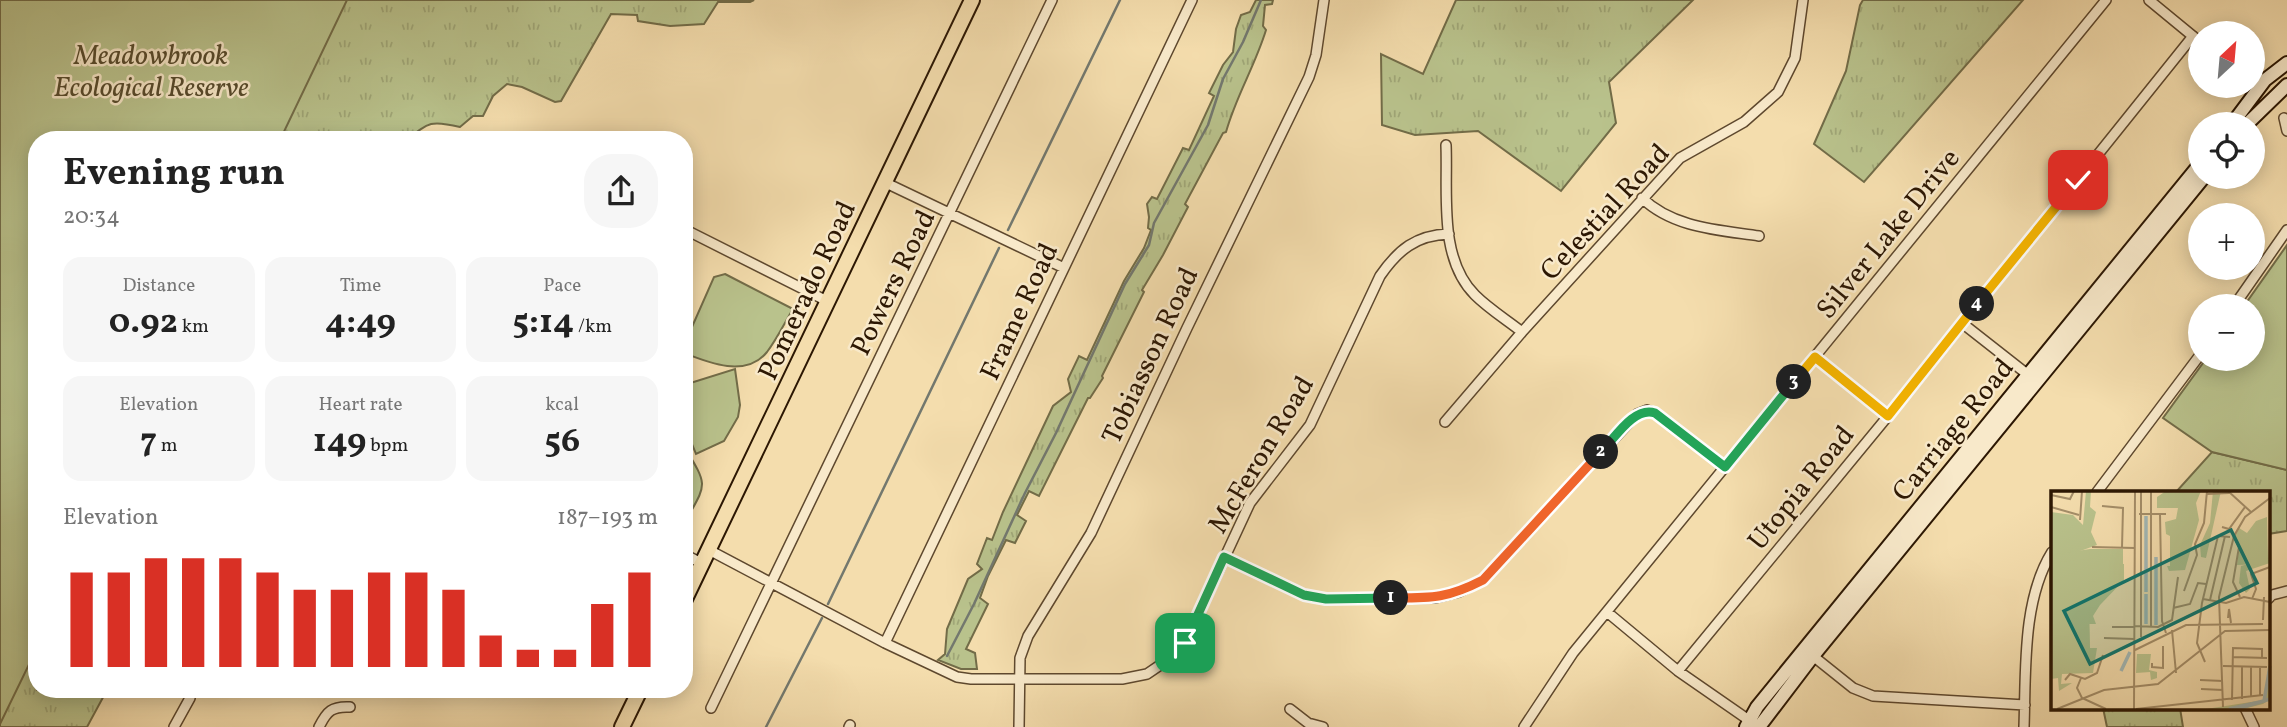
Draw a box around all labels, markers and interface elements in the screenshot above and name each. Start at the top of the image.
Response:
north arrow [2188,21,2264,98]
map controls [2188,21,2265,371]
park label: Meadowbrook Ecological Reserve [53,37,249,108]
button: locate [2188,112,2265,189]
street label: Celestial Road [1532,136,1680,290]
street label: Silver Lake Drive [1808,141,1970,328]
text: Evening run [63,148,285,201]
pin [2048,150,2108,210]
button: share [584,154,658,228]
icon: check [2059,161,2097,199]
street label: Pomerado Road [750,195,867,387]
text: 20:34 [63,201,120,233]
button: + [2188,203,2265,280]
street label: Powers Road [842,204,946,362]
street label: Frame Road [971,237,1069,387]
street label: Tobiasson Road [1093,261,1209,451]
text: Distance [122,273,195,299]
text: Time [340,273,381,299]
text: Pace [543,273,581,299]
pin: 4 [1960,286,1994,322]
text: 4 [1971,290,1982,316]
button: − [2188,294,2265,371]
text: 0.92 [109,299,178,347]
text: 4:49 [325,299,396,347]
text: 5:14 [512,299,574,347]
text: km [178,314,209,340]
text: /km [574,314,612,340]
street label: Carriage Road [1884,351,2024,511]
pin: 3 [1776,364,1812,400]
text: 3 [1789,368,1798,394]
street label: McFeron Road [1200,369,1325,542]
text: Elevation [119,392,198,418]
text: Heart rate [319,392,402,418]
text: kcal [545,392,579,418]
text: 7 [140,418,157,466]
text: 149 [313,418,366,466]
text: 56 [544,418,580,466]
street label: Utopia Road [1739,418,1864,559]
text: m [157,433,178,459]
text: bpm [366,433,408,459]
pin: 2 [1584,434,1618,470]
text: 2 [1596,438,1605,464]
inset map [2051,491,2270,710]
text: Elevation [63,502,159,534]
text: 187–193 m [557,502,658,534]
pin: 1 [1374,580,1408,616]
text: 1 [1387,584,1394,610]
pin [1155,613,1215,673]
icon: arrive [1166,624,1204,662]

